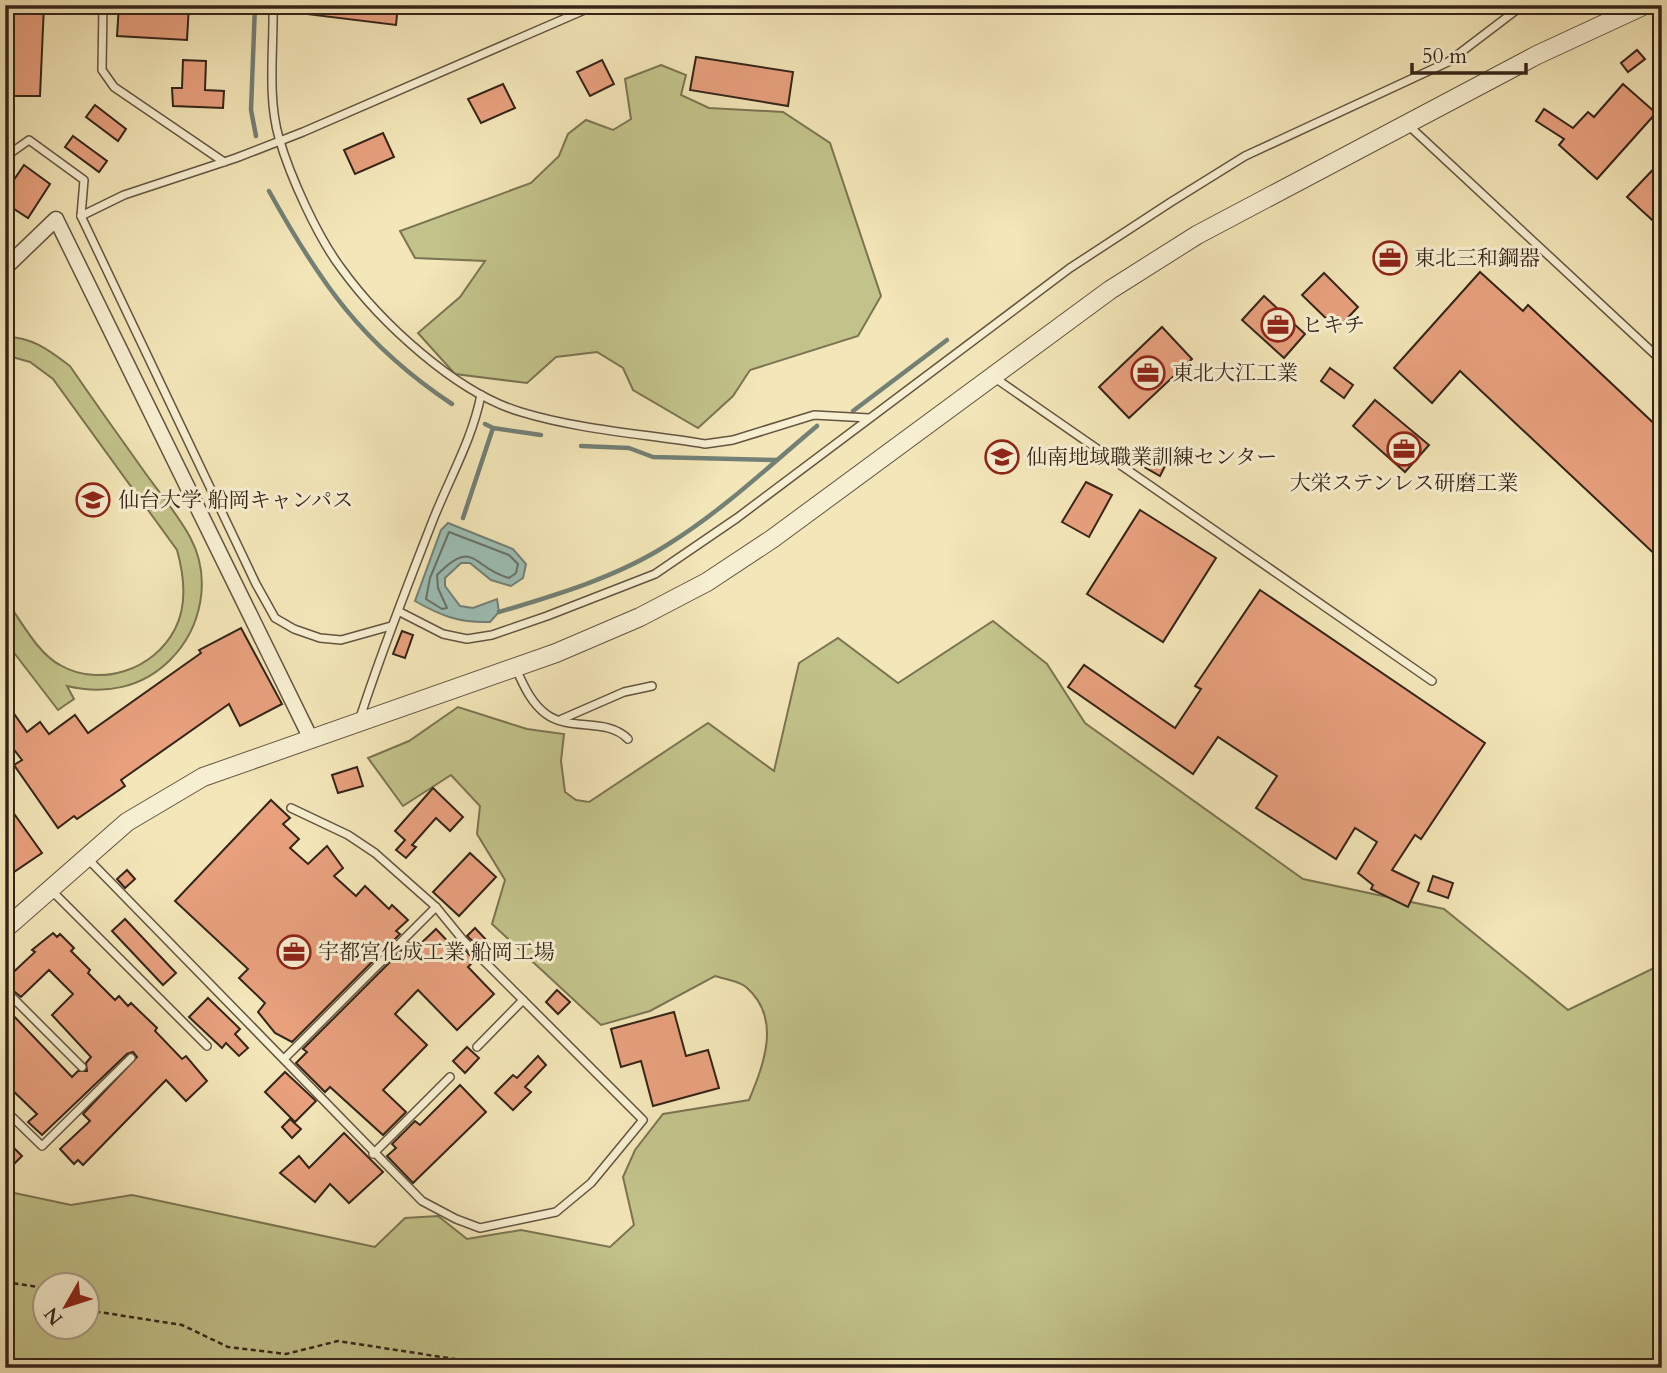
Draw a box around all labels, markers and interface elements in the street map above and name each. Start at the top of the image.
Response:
scale bar [1412,32,1525,76]
text: 50 m [1422,42,1467,71]
office icon: 東北三和鋼器 [1371,239,1409,277]
place label: 東北三和鋼器 [1414,244,1540,273]
office icon: ヒキチ [1259,306,1297,344]
place label: ヒキチ [1302,311,1365,340]
office icon: 東北大江工業 [1129,354,1167,392]
place label: 東北大江工業 [1172,359,1298,388]
office icon: 大栄ステンレス研磨工業 [1385,430,1423,468]
school or university icon: 仙南地域職業訓練センター [983,438,1021,476]
place label: 仙南地域職業訓練センター [1026,443,1277,472]
place label: 大栄ステンレス研磨工業 [1290,469,1518,498]
school or university icon: 仙台大学 船岡キャンパス [74,481,112,519]
place label: 仙台大学 船岡キャンパス [118,486,353,515]
office icon: 宇都宮化成工業 船岡工場 [275,933,313,971]
place label: 宇都宮化成工業 船岡工場 [318,938,555,967]
north arrow [32,1272,102,1342]
text: N [38,1301,69,1331]

